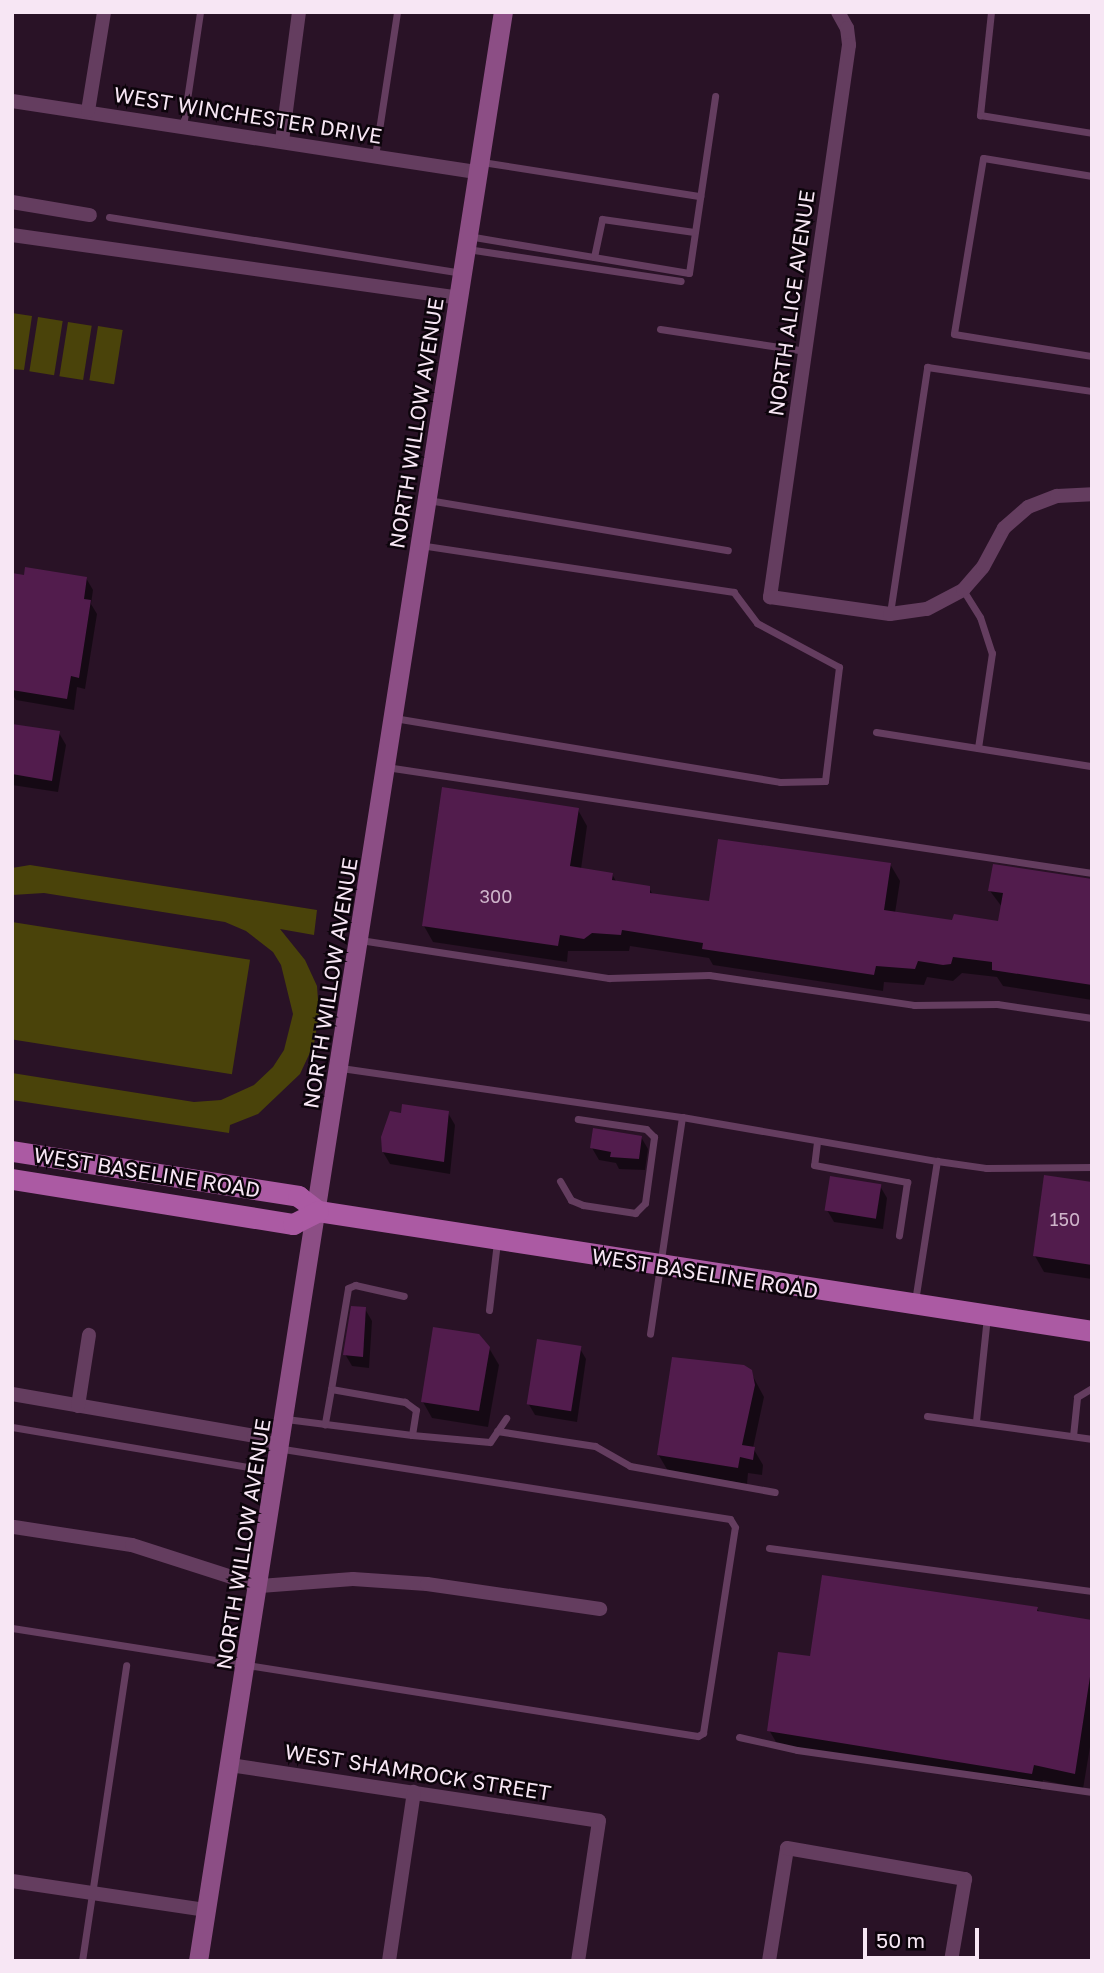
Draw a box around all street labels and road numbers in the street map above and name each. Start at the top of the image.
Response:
street label: WEST WINCHESTER DRIVE [112,81,384,149]
street label: NORTH ALICE AVENUE [763,188,819,418]
street label: NORTH WILLOW AVENUE [384,296,448,550]
street label: NORTH WILLOW AVENUE [298,856,362,1110]
street label: WEST BASELINE ROAD [32,1142,262,1202]
street label: WEST BASELINE ROAD [590,1243,820,1303]
street label: NORTH WILLOW AVENUE [211,1417,275,1671]
street label: WEST SHAMROCK STREET [283,1738,553,1806]

